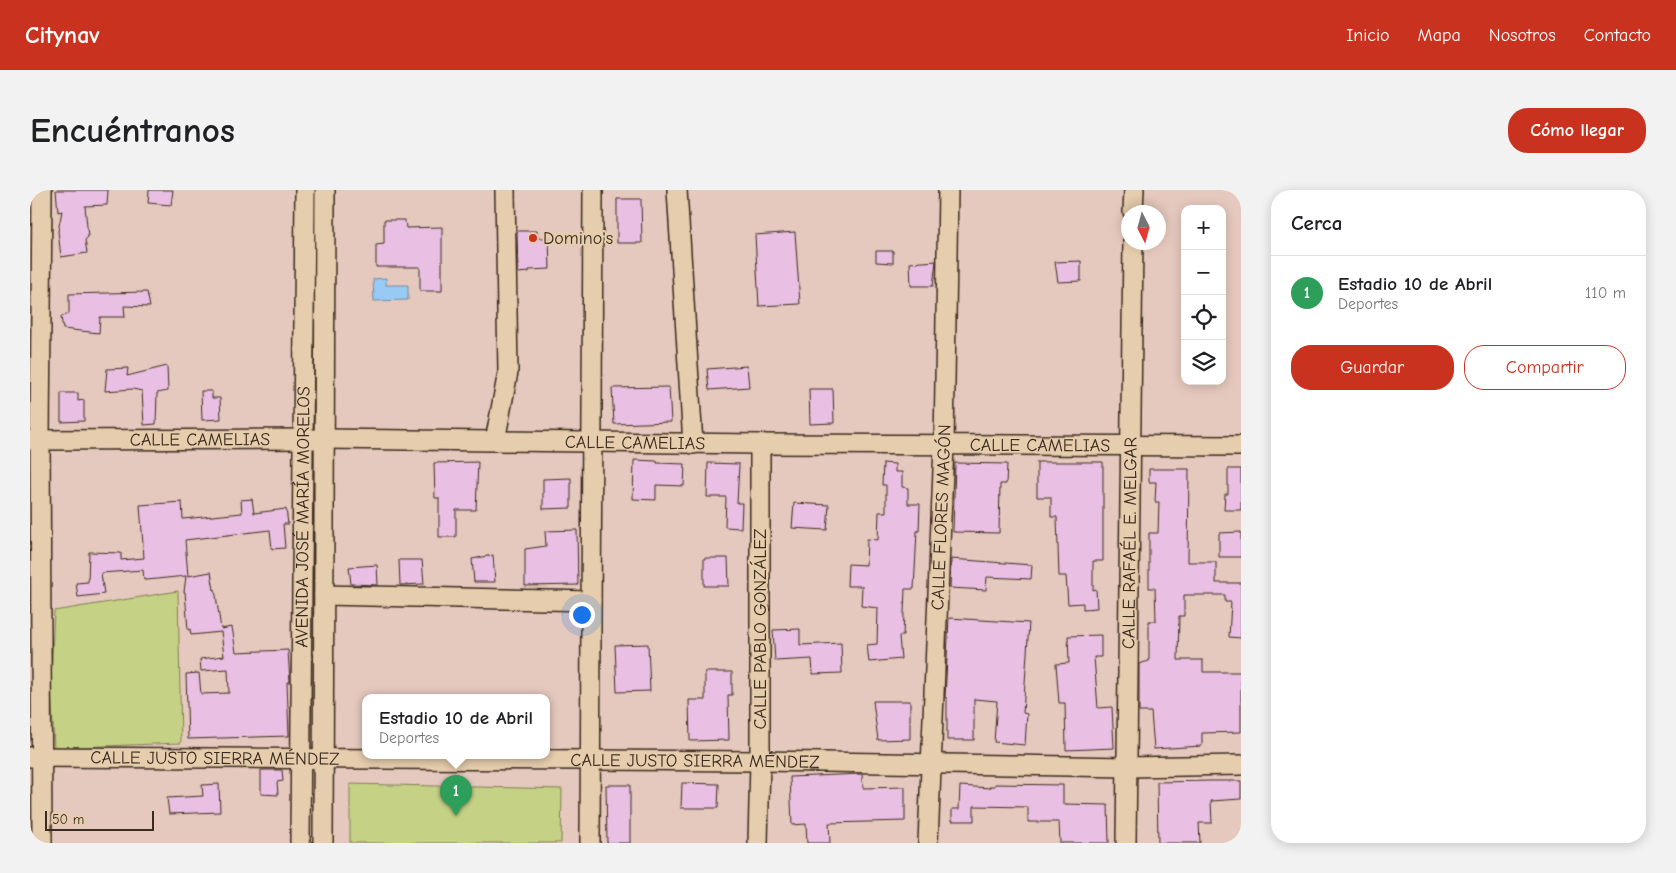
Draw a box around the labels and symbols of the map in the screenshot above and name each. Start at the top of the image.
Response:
north arrow [1121,205,1166,250]
place label: Domino's [543,228,613,249]
marker: Domino's [527,232,539,244]
street label: AVENIDA JOSÉ MARÍA MORELOS [291,386,314,648]
street label: CALLE FLORES MAGÓN [927,424,955,611]
street label: CALLE CAMELIAS [130,429,270,451]
street label: CALLE CAMELIAS [565,432,705,454]
street label: CALLE CAMELIAS [970,435,1110,456]
street label: CALLE RAFAÉL E. MELGAR [1118,436,1142,649]
street label: CALLE PABLO GONZÁLEZ [749,528,771,729]
your location [569,602,595,628]
street label: CALLE JUSTO SIERRA MÉNDEZ [90,747,340,770]
street label: CALLE JUSTO SIERRA MÉNDEZ [570,750,820,773]
pin: 1 [440,775,472,816]
scale bar [45,808,154,831]

